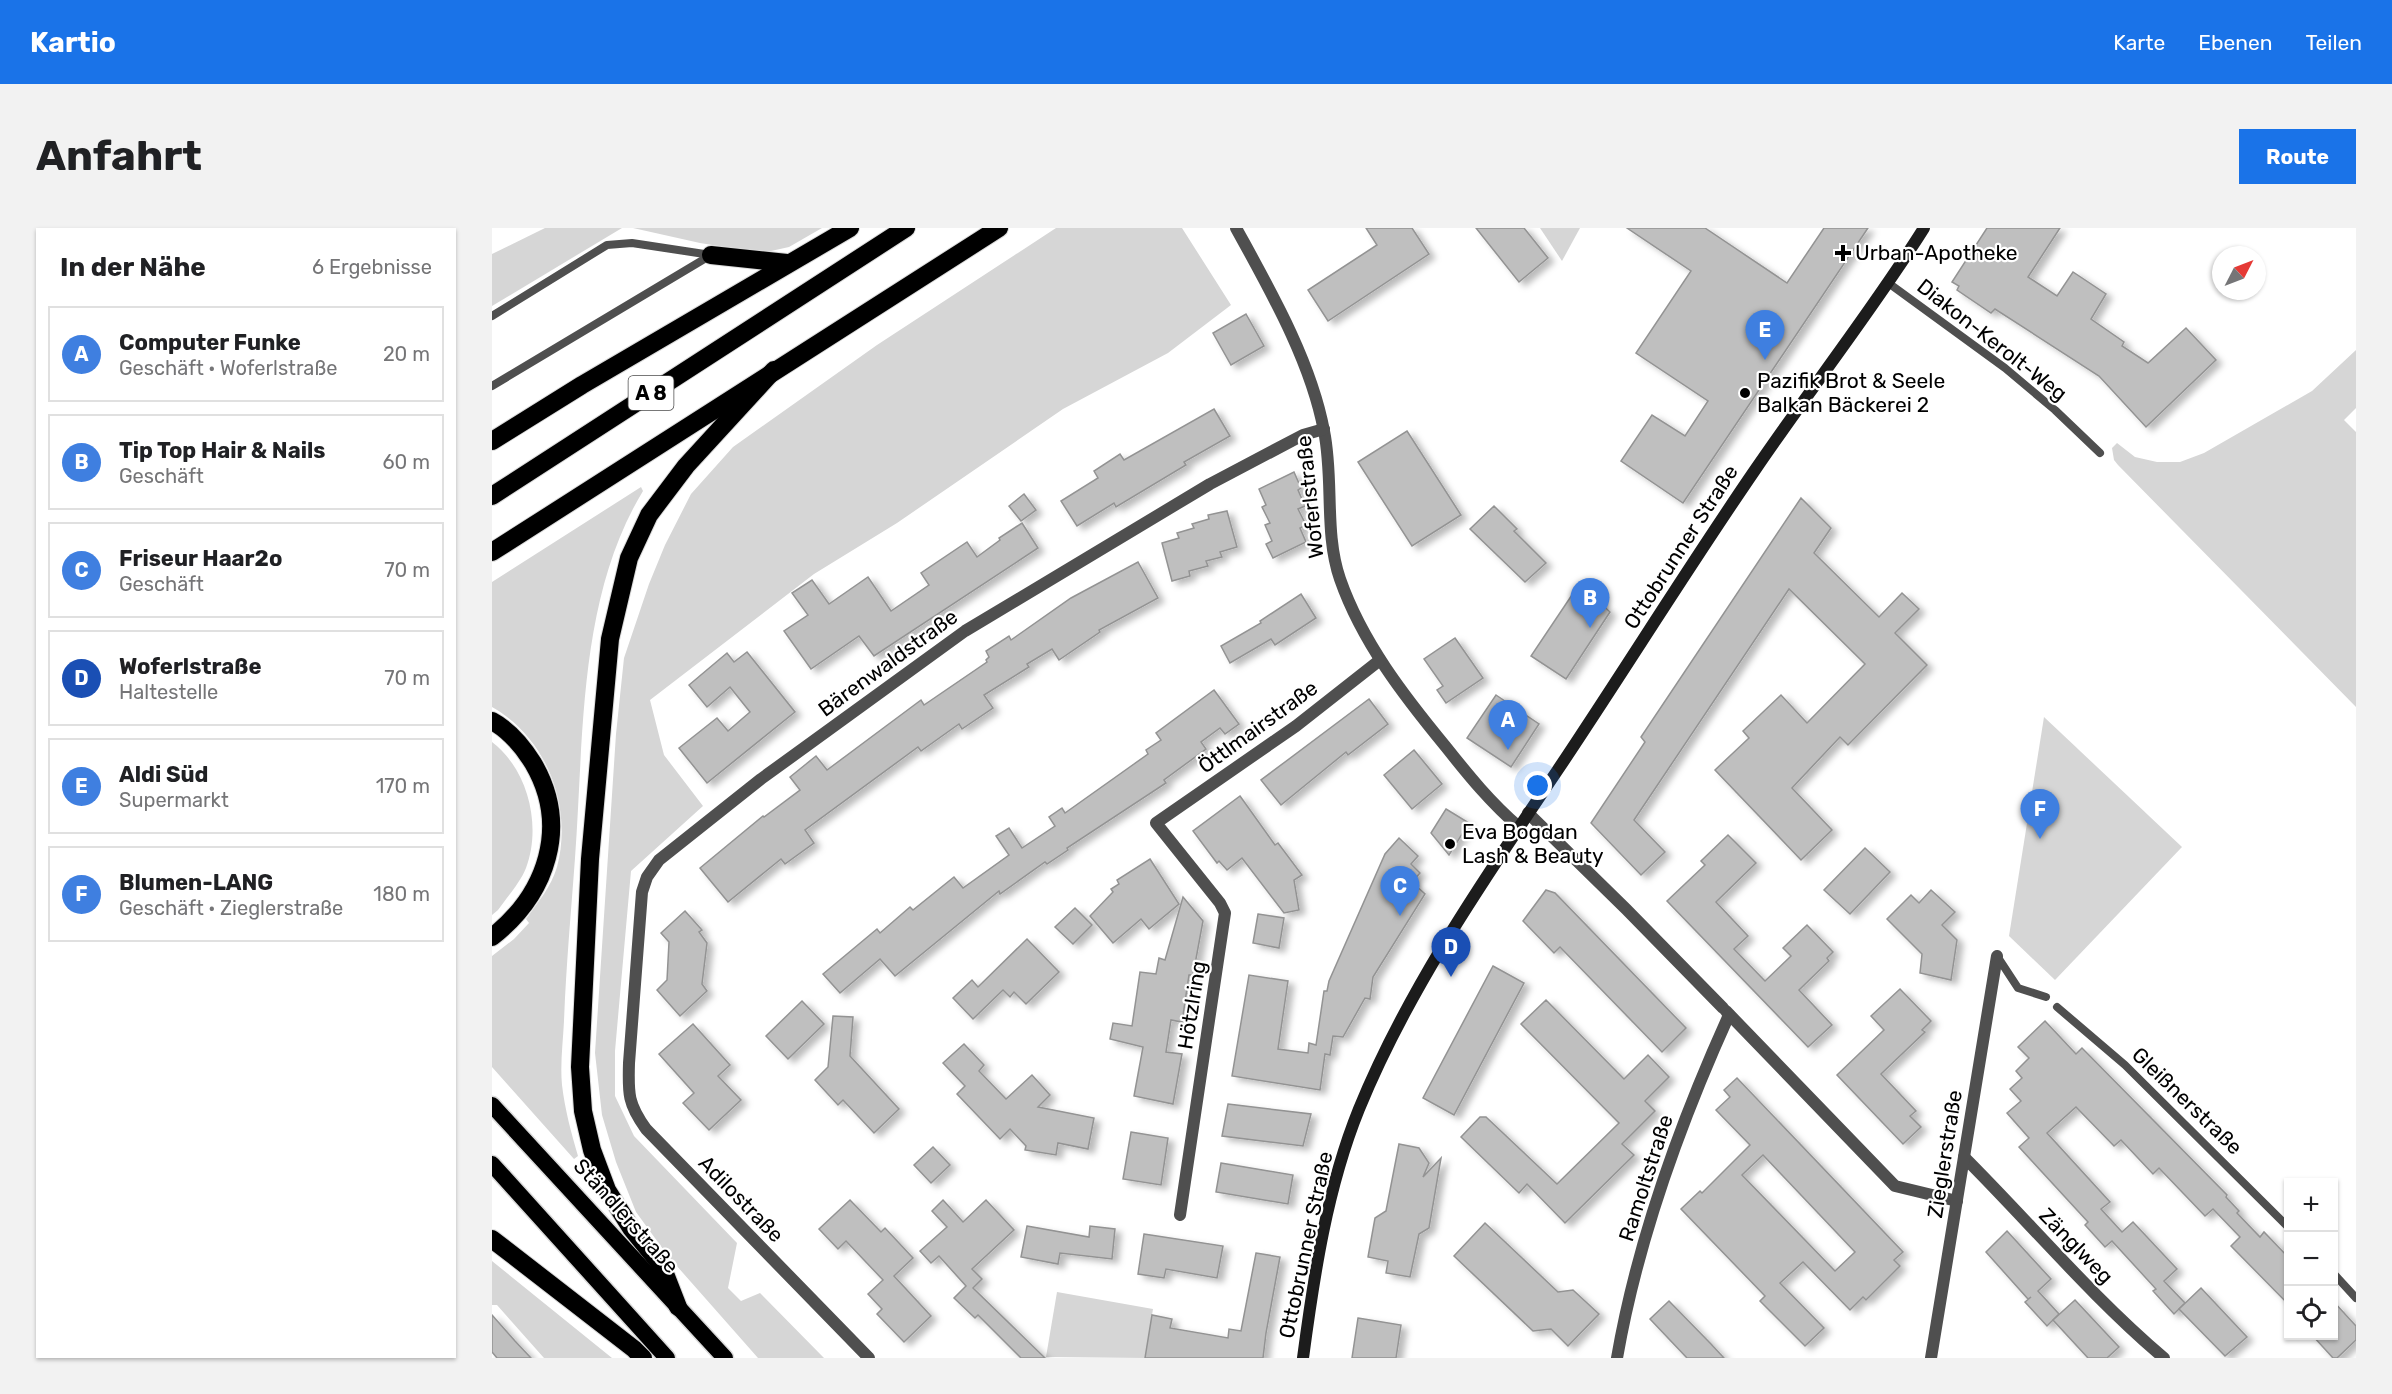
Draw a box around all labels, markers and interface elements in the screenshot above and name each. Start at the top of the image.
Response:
text: Kartio [30,26,116,59]
text: Karte [2113,30,2165,55]
text: Ebenen [2198,30,2272,55]
text: Teilen [2305,30,2362,55]
button: Route [2239,129,2356,184]
text: Anfahrt [36,131,202,181]
place label: Urban-Apotheke [1855,240,2018,265]
marker: Urban-Apotheke [1836,246,1850,260]
north arrow [2212,246,2266,300]
text: In der Nähe [60,252,206,283]
text: 6 Ergebnisse [312,255,432,279]
street label: Diakon-Kerolt-Weg [1912,273,2072,406]
pin: E [1746,310,1784,360]
text: Computer Funke [119,329,301,356]
text: A [74,342,89,366]
text: 20 m [383,342,430,366]
text: Geschäft · Woferlstraße [119,356,337,380]
place label: Pazifik Brot & Seele Balkan Bäckerei 2 [1757,368,1945,417]
road number: A 8 [628,376,674,410]
marker: Pazifik Brot & Seele Balkan Bäckerei 2 [1738,386,1752,400]
street label: Woferlstraße [1291,434,1328,560]
text: Tip Top Hair & Nails [119,437,325,464]
text: B [74,450,89,474]
text: 60 m [383,450,430,474]
street label: Ottobrunner Straße [1618,460,1743,633]
text: Geschäft [119,464,204,488]
text: Friseur Haar2o [119,545,282,572]
text: C [74,558,89,582]
text: 70 m [384,558,430,582]
text: Geschäft [119,572,204,596]
pin: B [1570,578,1610,628]
street label: Bärenwaldstraße [813,604,962,721]
text: Woferlstraße [119,653,261,680]
text: D [74,666,89,690]
text: 70 m [384,666,430,690]
street label: Öttlmairstraße [1193,675,1322,778]
text: Haltestelle [119,680,218,704]
pin: A [1488,700,1528,750]
text: Aldi Süd [119,761,208,788]
your location [1523,771,1552,800]
text: E [75,774,88,798]
text: 170 m [376,774,430,798]
text: Supermarkt [119,788,229,812]
pin: F [2020,790,2060,839]
place label: Eva Bogdan Lash & Beauty [1462,819,1604,868]
marker: Eva Bogdan Lash & Beauty [1443,837,1457,851]
pin: C [1380,866,1420,916]
text: Blumen-LANG [119,869,273,896]
text: F [75,882,88,906]
text: 180 m [373,882,430,906]
text: Geschäft · Zieglerstraße [119,896,343,920]
pin: D [1432,928,1470,977]
street label: Hötzlring [1172,959,1211,1051]
street label: Gleißnerstraße [2127,1042,2248,1159]
street label: Zieglerstraße [1922,1088,1967,1220]
street label: Ramoltstraße [1613,1111,1678,1244]
street label: Ottobrunner Straße [1273,1149,1338,1341]
street label: Adilostraße [694,1150,789,1247]
street label: Ständlerstraße [568,1153,684,1278]
map controls [2284,1178,2338,1340]
button: + [2284,1178,2338,1232]
street label: Zänglweg [2034,1203,2118,1289]
button: − [2284,1232,2338,1286]
button: locate [2284,1286,2338,1340]

